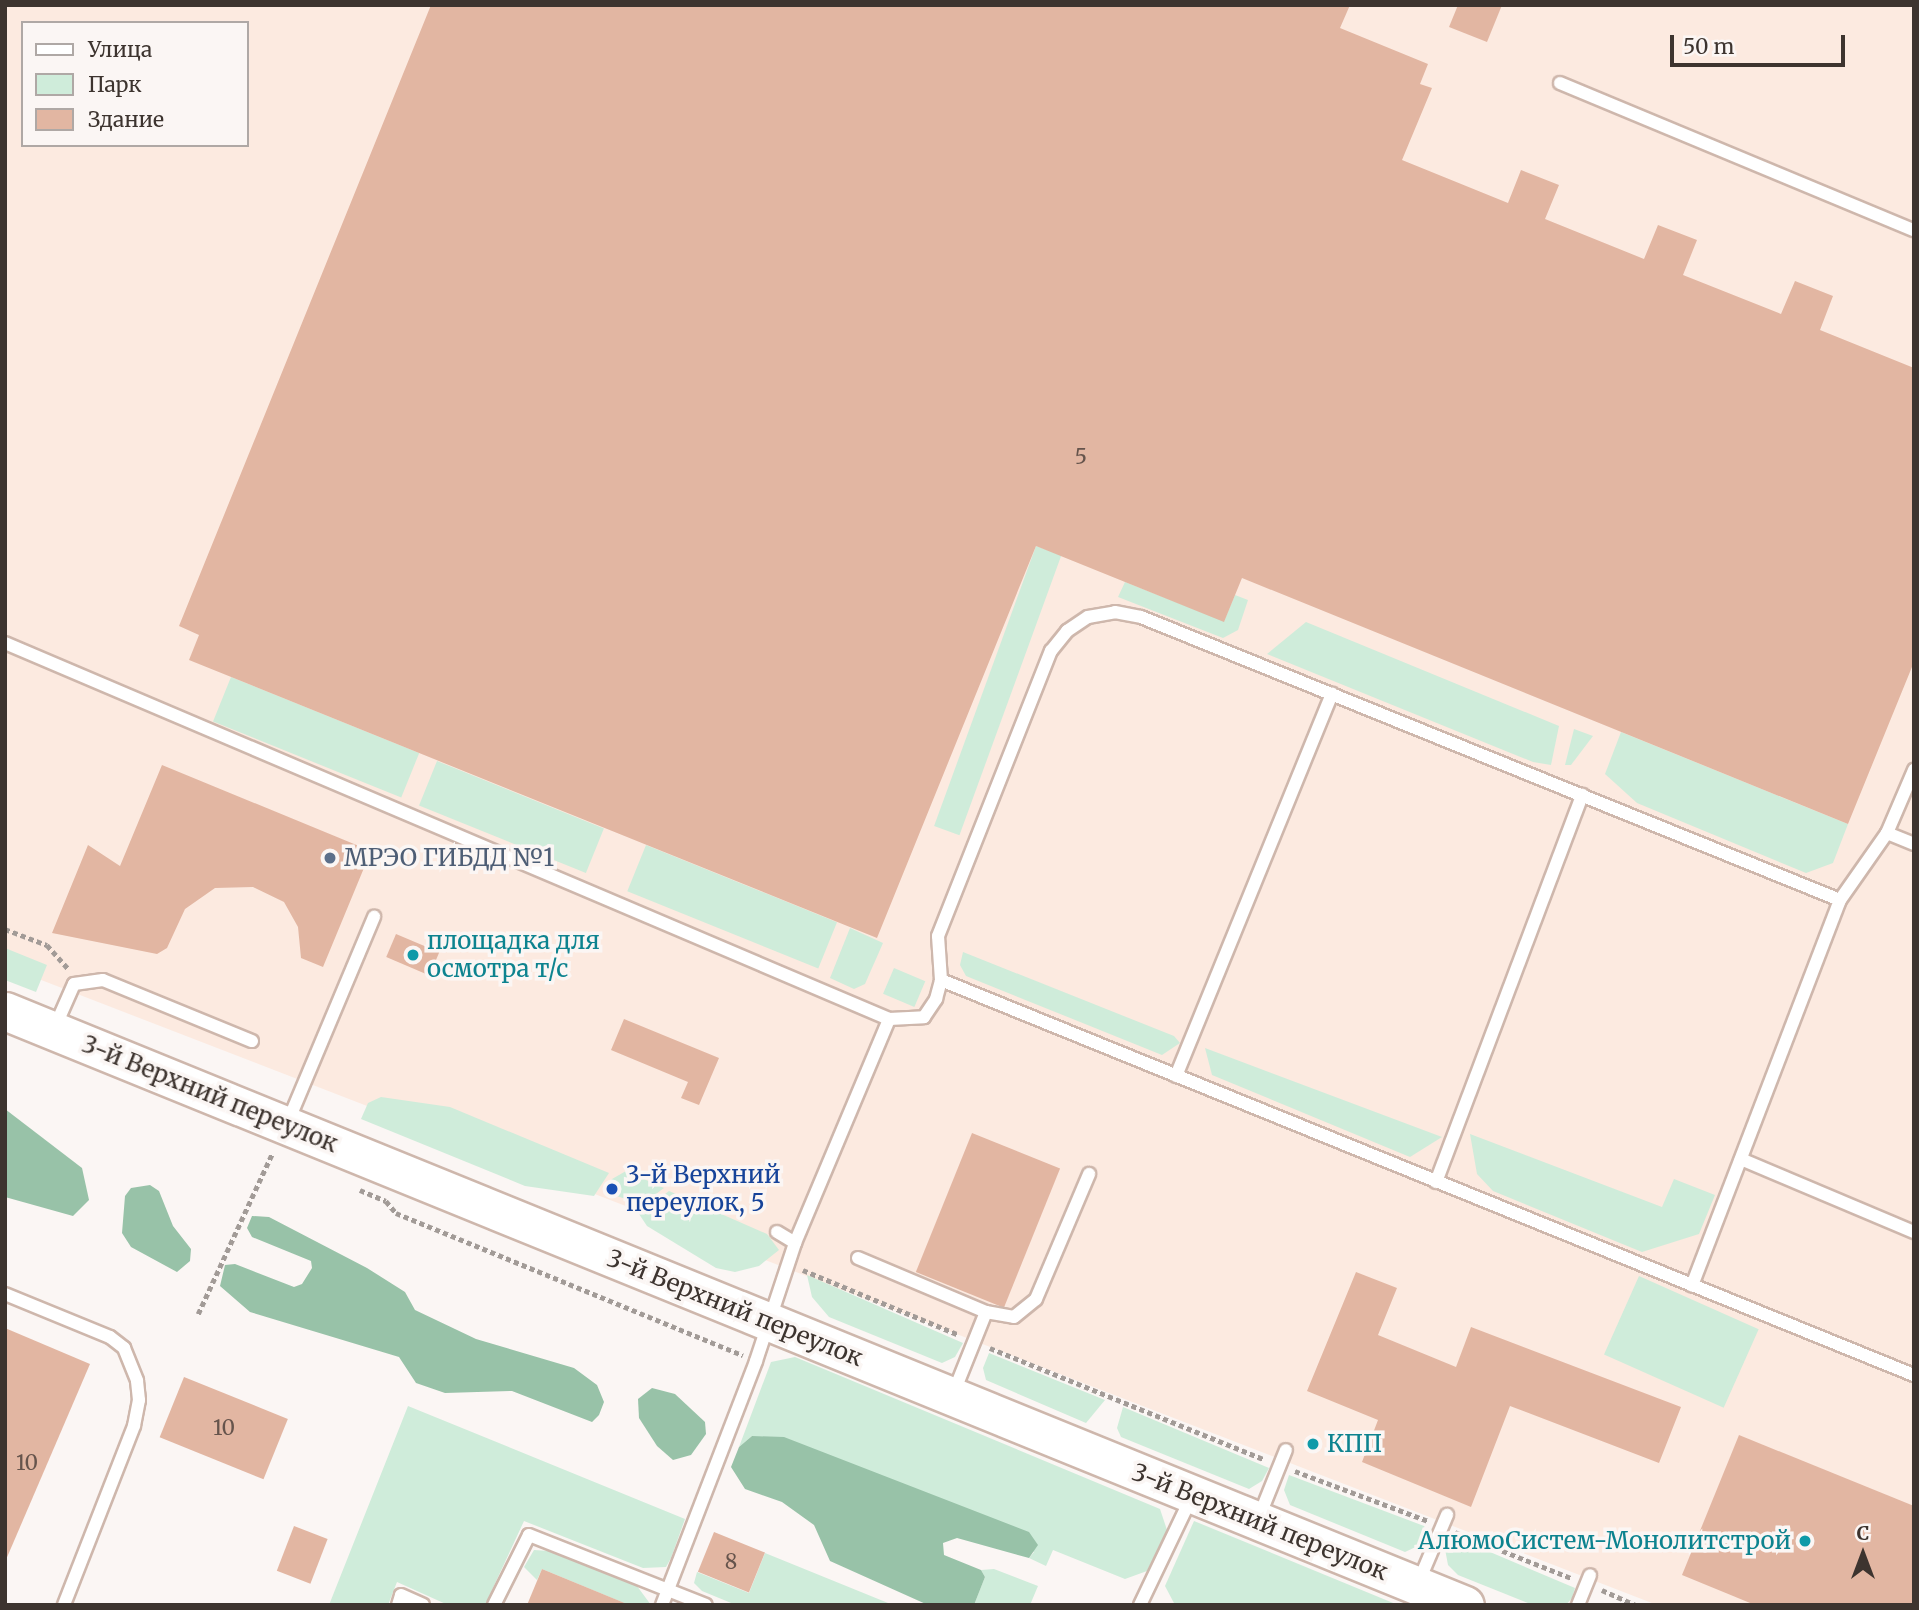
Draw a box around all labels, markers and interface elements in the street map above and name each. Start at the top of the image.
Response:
legend [21,21,248,147]
scale bar [1674,21,1849,65]
text: 50 m [1683,33,1734,60]
text: Улица [88,36,152,63]
text: Парк [88,71,142,98]
text: Здание [88,106,164,133]
house number: 5 [1075,444,1087,470]
place label: МРЭО ГИБДД №1 [344,844,554,872]
marker: МРЭО ГИБДД №1 [322,850,338,866]
place label: площадка для осмотра т/с [427,927,600,983]
marker: площадка для осмотра т/с [405,947,421,963]
street label: 3-й Верхний переулок [78,1029,342,1159]
place label: 3-й Верхний переулок, 5 [626,1161,781,1217]
marker: 3-й Верхний переулок, 5 [604,1181,620,1197]
street label: 3-й Верхний переулок [603,1243,867,1373]
house number: 10 [213,1415,235,1441]
place label: КПП [1327,1430,1382,1458]
marker: КПП [1305,1436,1321,1452]
house number: 10 [16,1450,38,1476]
street label: 3-й Верхний переулок [1128,1457,1392,1587]
north arrow [1828,1519,1898,1589]
text: С [1857,1521,1869,1545]
place label: АлюмоСистем-Монолитстрой [1418,1527,1791,1555]
marker: АлюмоСистем-Монолитстрой [1797,1533,1813,1549]
house number: 8 [725,1549,737,1575]

